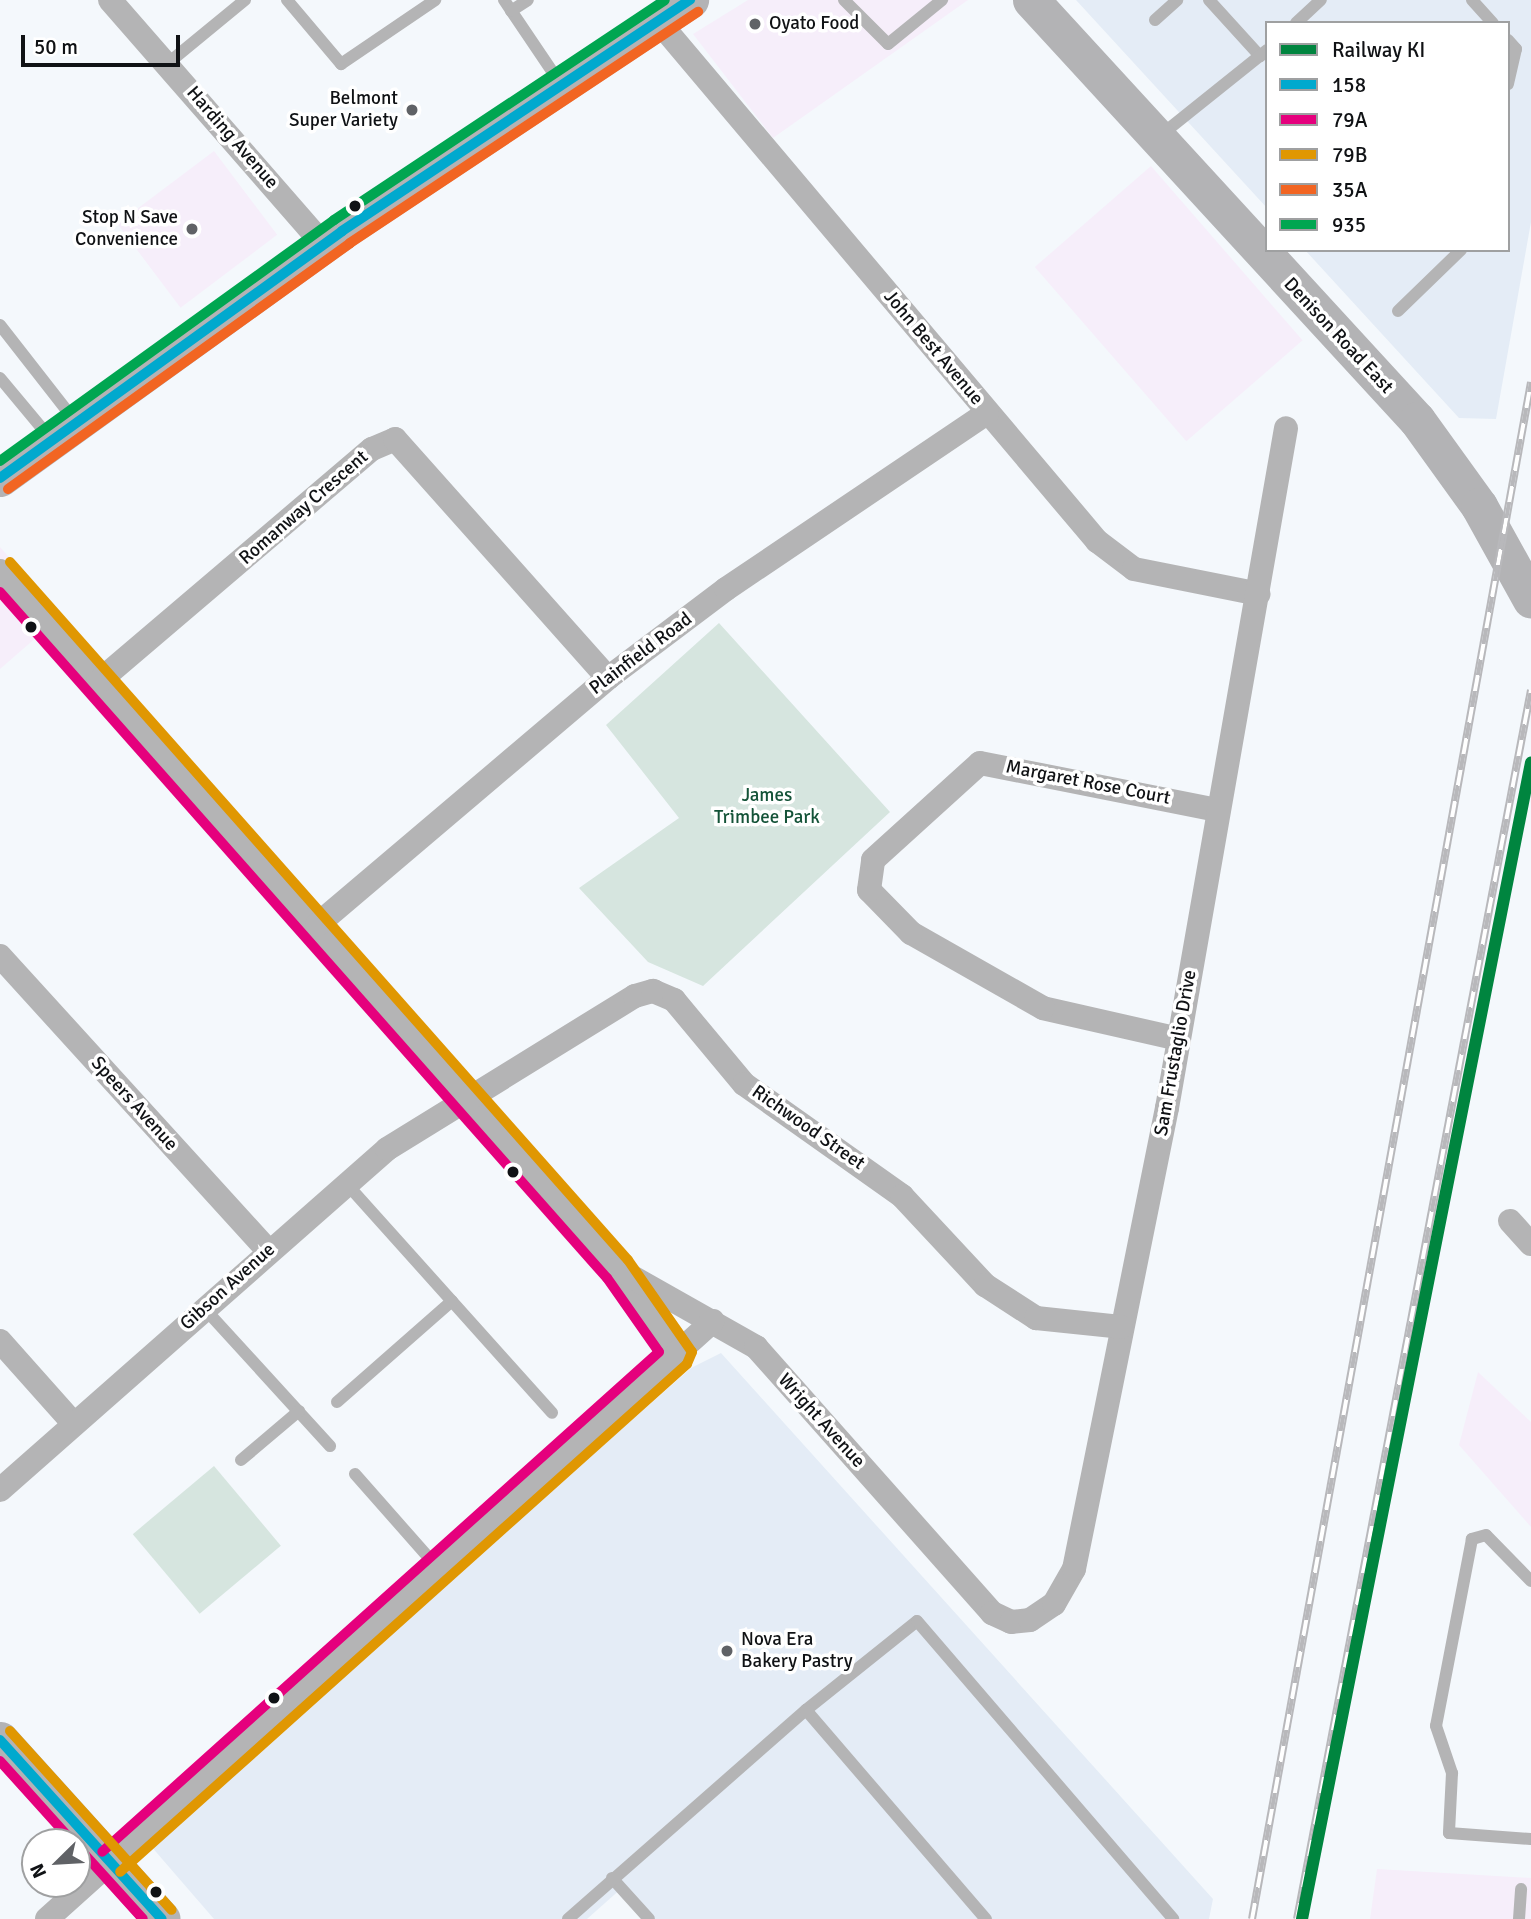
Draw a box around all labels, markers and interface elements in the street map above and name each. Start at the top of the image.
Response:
place label: Oyato Food [769,13,859,35]
marker: Oyato Food [747,16,763,32]
scale bar [24,21,184,65]
legend [1265,21,1510,252]
text: 50 m [34,34,78,60]
text: Railway KI [1332,37,1425,63]
text: 158 [1332,72,1366,98]
street label: Harding Avenue [181,82,283,194]
place label: Belmont Super Variety [289,88,398,132]
marker: Belmont Super Variety [404,102,420,118]
text: 79A [1332,107,1368,133]
text: 79B [1332,142,1367,168]
text: 35A [1332,177,1368,203]
unlabelled marker [348,199,362,213]
place label: Stop N Save Convenience [75,207,178,251]
text: 935 [1332,212,1366,238]
marker: Stop N Save Convenience [184,221,200,237]
street label: Denison Road East [1278,273,1398,399]
street label: John Best Avenue [878,286,988,410]
street label: Romanway Crescent [235,446,373,570]
street label: Plainfield Road [585,608,697,700]
unlabelled marker [24,620,38,634]
street label: Margaret Rose Court [1004,756,1172,810]
park label: James Trimbee Park [714,785,820,829]
street label: Sam Frustaglio Drive [1150,968,1202,1138]
street label: Speers Avenue [86,1052,182,1156]
street label: Richwood Street [747,1081,869,1175]
unlabelled marker [506,1165,520,1179]
street label: Gibson Avenue [176,1239,280,1335]
street label: Wright Avenue [773,1369,869,1473]
place label: Nova Era Bakery Pastry [741,1629,853,1673]
marker: Nova Era Bakery Pastry [719,1643,735,1659]
unlabelled marker [267,1691,281,1705]
north arrow [21,1828,91,1898]
text: N [25,1860,52,1882]
unlabelled marker [149,1885,163,1899]

